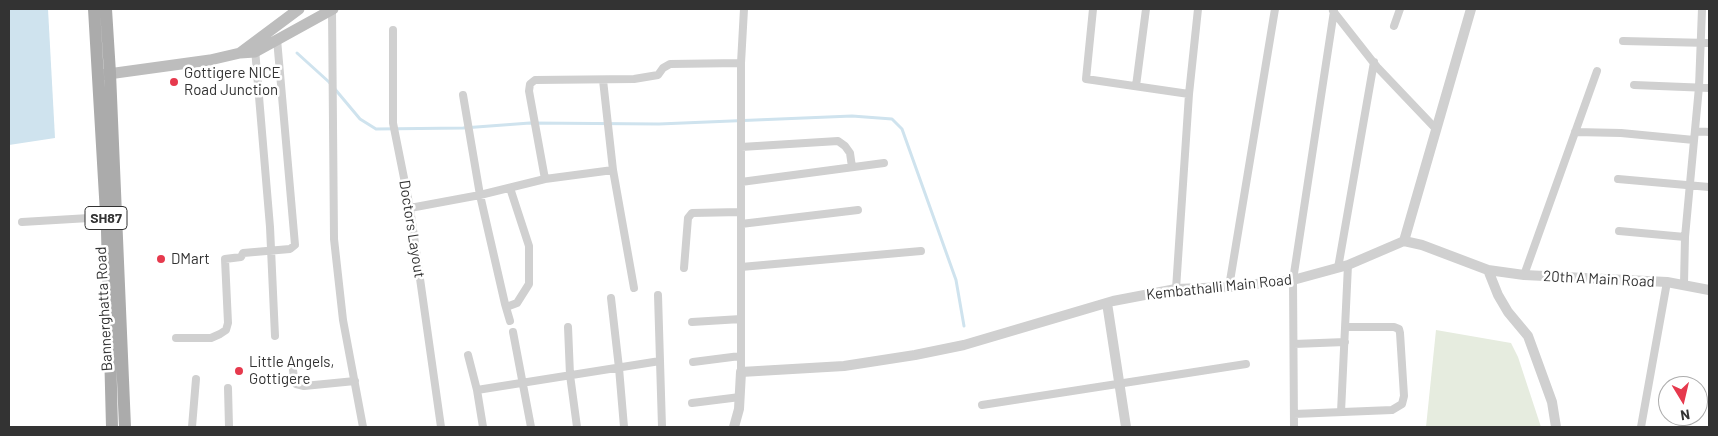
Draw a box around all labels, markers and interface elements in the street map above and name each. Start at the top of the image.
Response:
place label: Gottigere NICE Road Junction [184,64,281,99]
marker: Gottigere NICE Road Junction [168,76,180,88]
street label: Doctors Layout [395,179,429,279]
road number: SH87 [85,207,127,230]
street label: Bannerghatta Road [92,246,116,372]
place label: DMart [171,250,210,268]
marker: DMart [155,253,167,265]
street label: 20th A Main Road [1543,267,1655,291]
street label: Kembathalli Main Road [1145,270,1293,304]
place label: Little Angels, Gottigere [249,353,335,388]
marker: Little Angels, Gottigere [233,365,245,377]
north arrow [1658,376,1708,426]
text: N [1679,406,1691,424]

